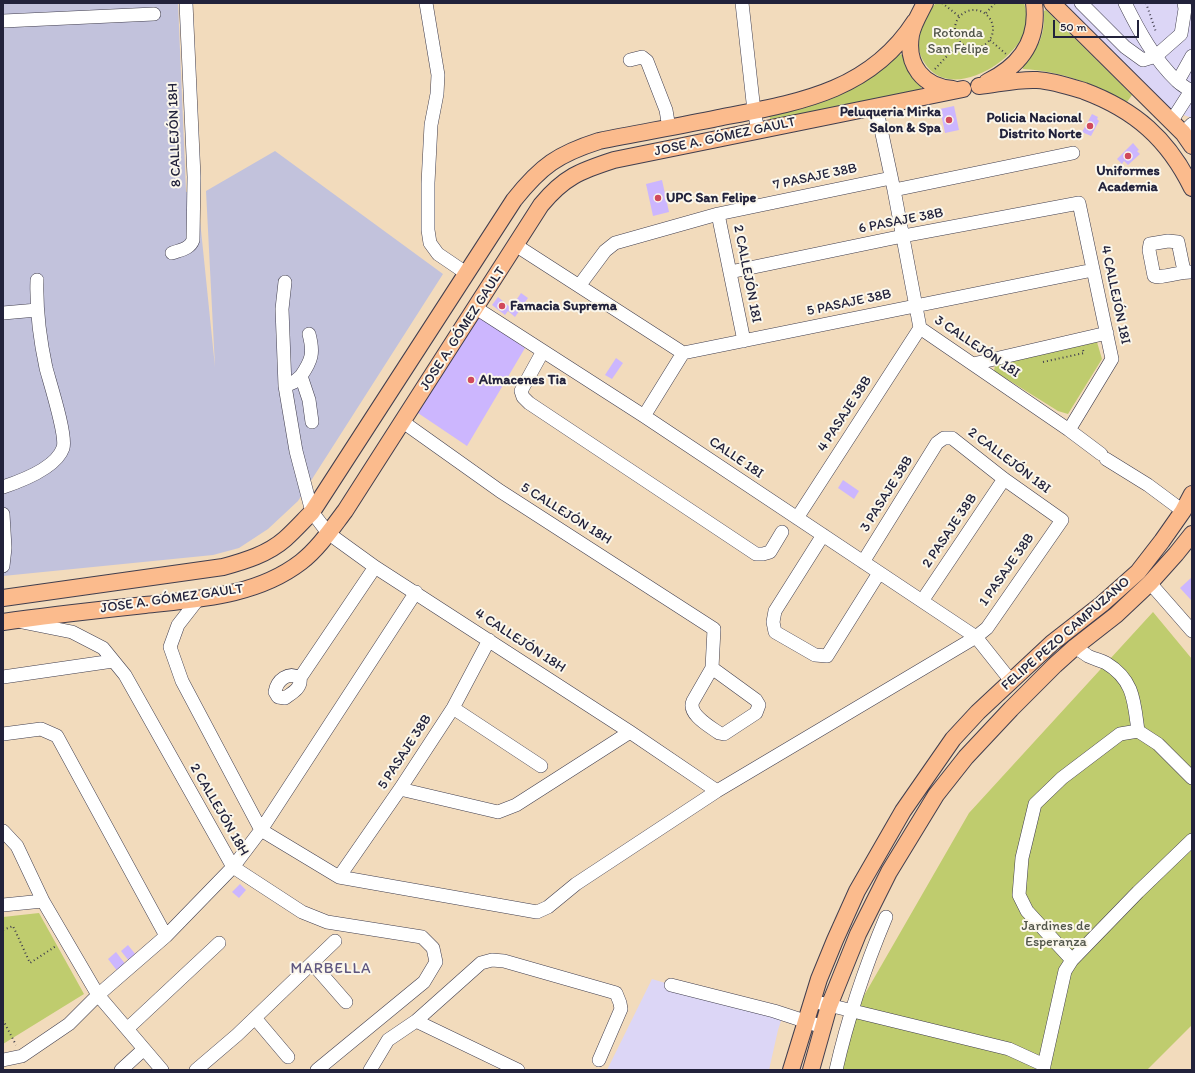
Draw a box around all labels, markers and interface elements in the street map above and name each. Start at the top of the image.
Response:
scale bar [1055,12,1141,38]
text: 50 m [1060,20,1086,34]
park label: Rotonda San Felipe [928,25,988,58]
street label: 8 CALLEJÓN 18H [165,83,185,187]
place label: Peluqueria Mirka Salon & Spa [840,104,941,136]
place label: Policia Nacional Distrito Norte [987,110,1082,142]
street label: JOSE A. GÓMEZ GAULT [653,114,797,160]
marker: Peluqueria Mirka Salon & Spa [944,115,954,125]
marker: Policia Nacional Distrito Norte [1085,121,1095,131]
marker: Uniformes Academia [1123,151,1133,161]
street label: 7 PASAJE 38B [771,160,859,194]
place label: Uniformes Academia [1096,163,1160,196]
place label: UPC San Felipe [666,190,756,206]
marker: UPC San Felipe [653,193,663,203]
street label: 6 PASAJE 38B [857,205,945,237]
street label: 2 CALLEJÓN 18I [729,224,765,324]
street label: 4 CALLEJÓN 18I [1096,244,1134,346]
street label: JOSE A. GÓMEZ GAULT [417,264,509,394]
street label: 5 PASAJE 38B [805,286,893,320]
place label: Famacia Suprema [510,298,617,314]
marker: Famacia Suprema [497,301,507,311]
street label: 3 CALLEJÓN 18I [931,312,1023,382]
place label: Almacenes Tia [479,372,566,388]
street label: 4 PASAJE 38B [814,373,876,455]
marker: Almacenes Tia [466,375,476,385]
street label: 2 CALLEJÓN 18I [964,424,1054,498]
street label: CALLE 18I [705,434,767,482]
street label: 3 PASAJE 38B [857,453,917,535]
street label: 5 CALLEJÓN 18H [517,479,615,549]
street label: 2 PASAJE 38B [919,491,981,571]
street label: 1 PASAJE 38B [976,530,1038,610]
street label: FELIPE PEZO CAMPUZANO [998,574,1134,694]
street label: JOSE A. GÓMEZ GAULT [99,581,245,617]
street label: 4 CALLEJÓN 18H [471,605,569,677]
street label: 5 PASAJE 38B [375,711,435,793]
street label: 2 CALLEJÓN 18H [186,761,252,859]
park label: Jardines de Esperanza [1022,918,1090,950]
district label: MARBELLA [290,960,372,978]

